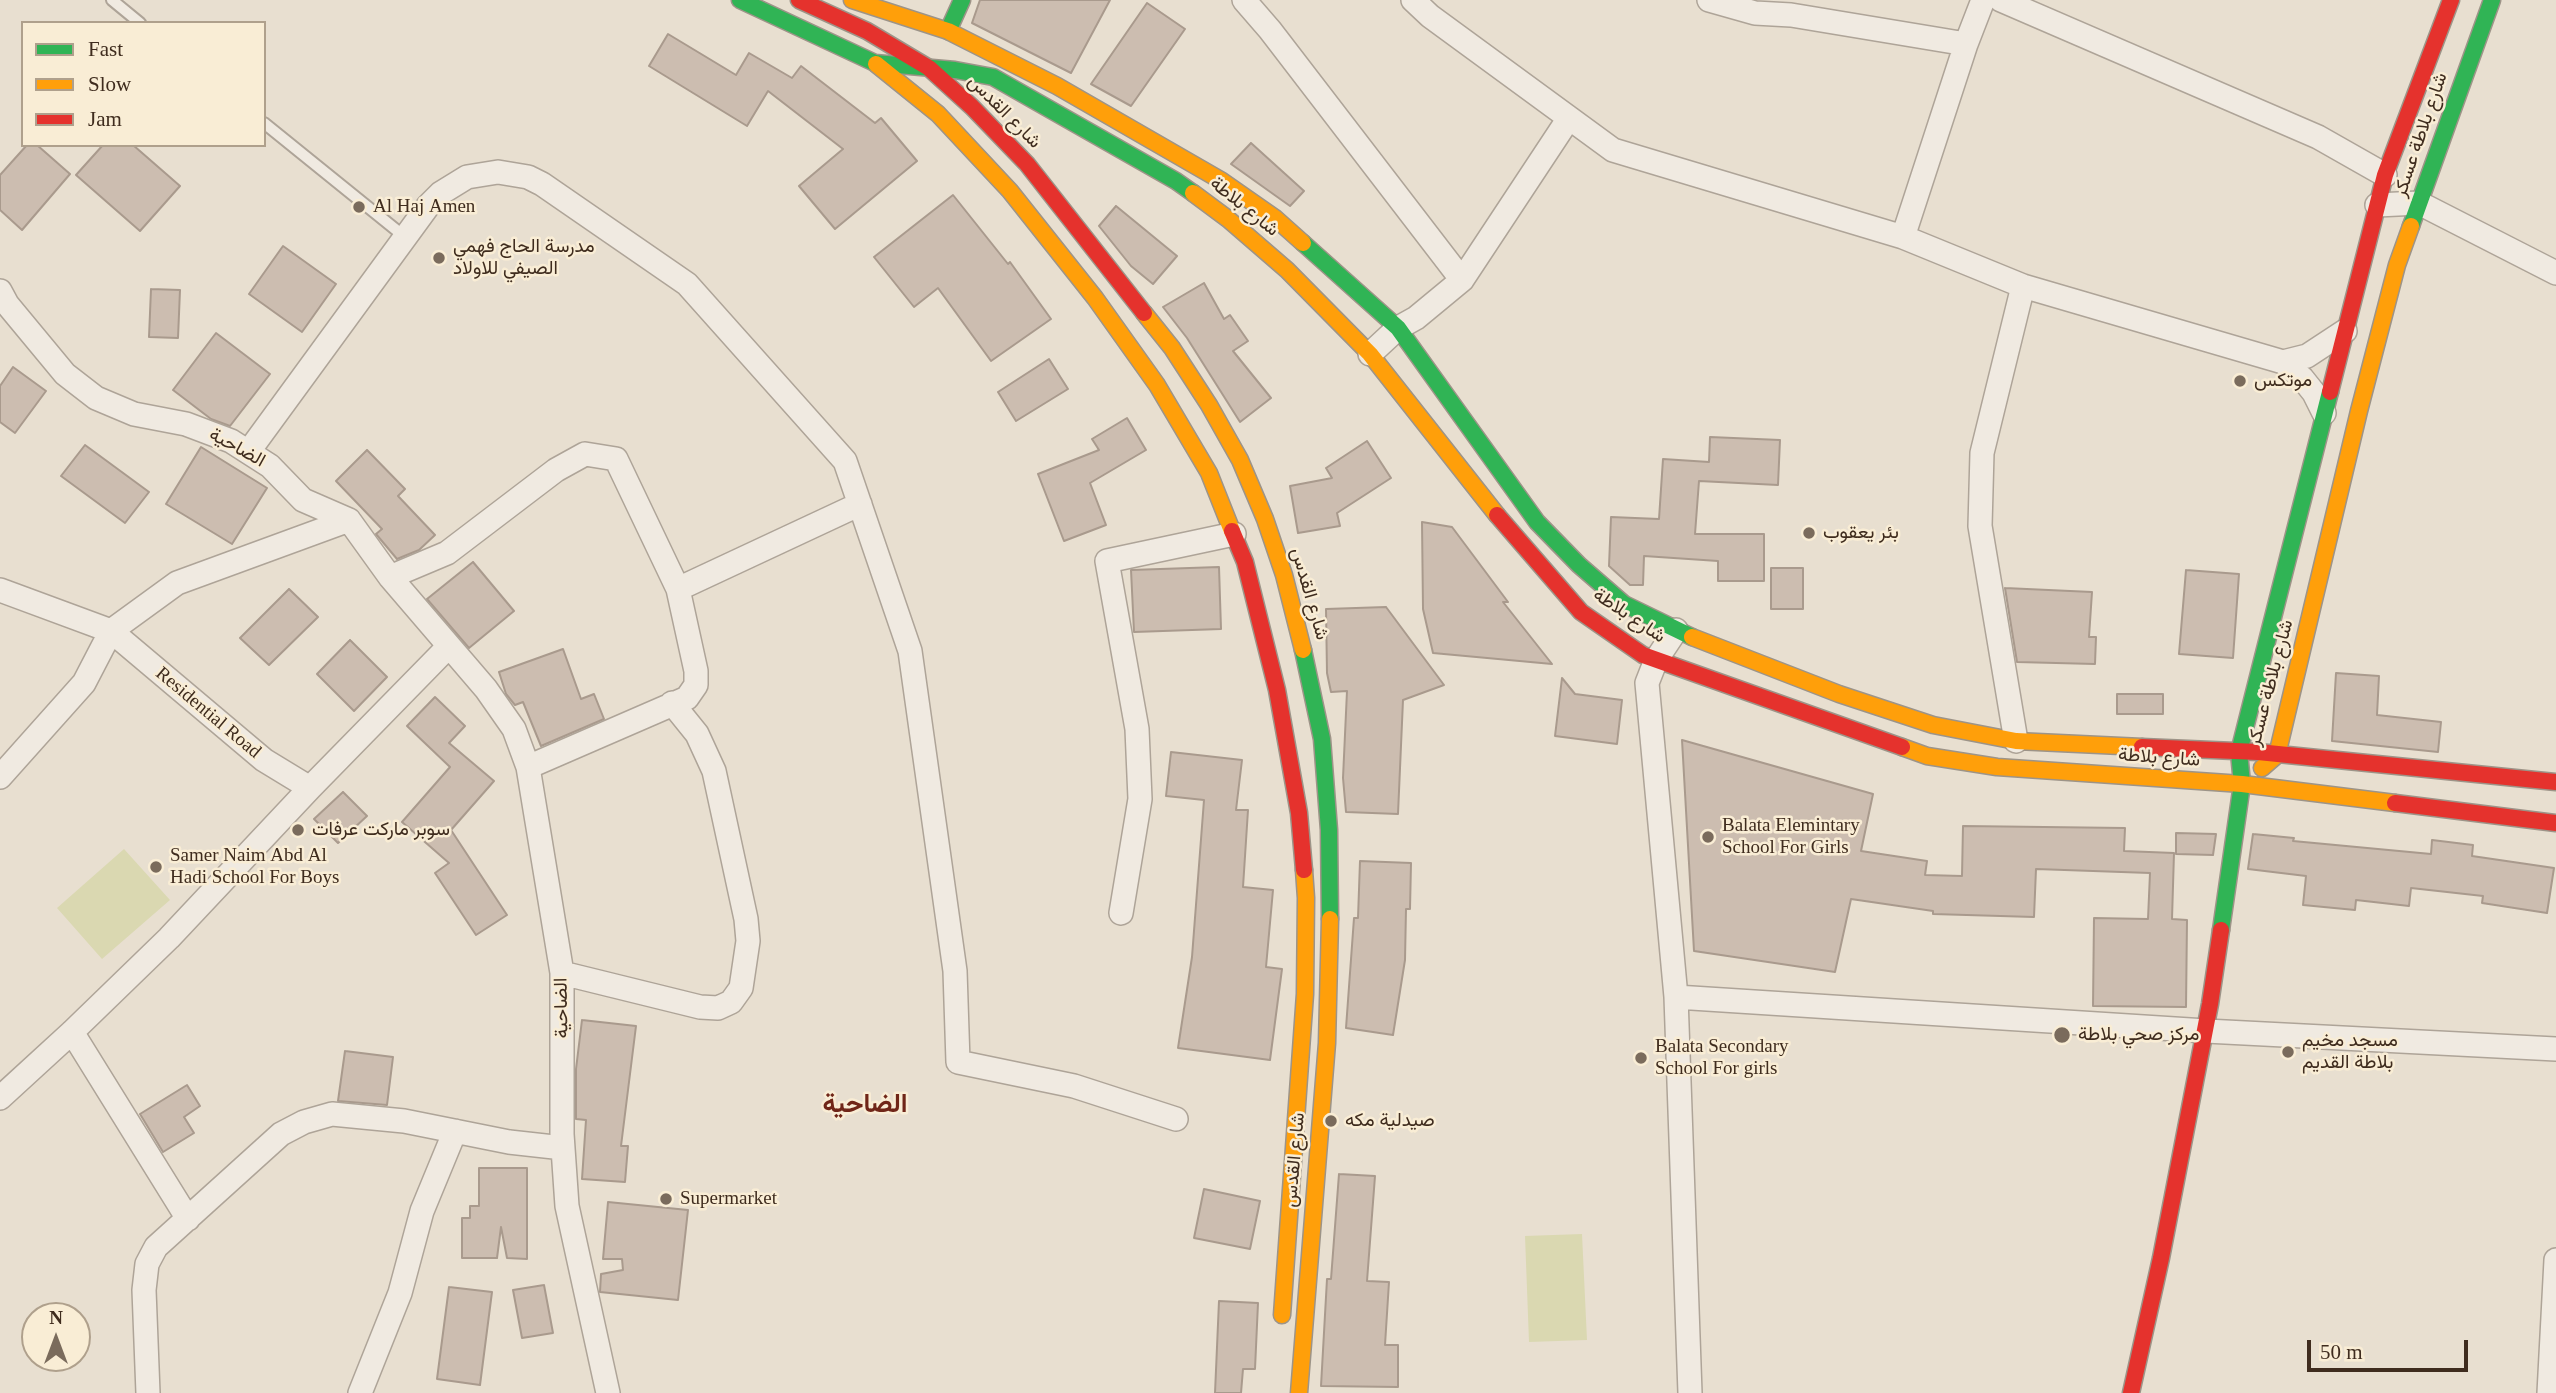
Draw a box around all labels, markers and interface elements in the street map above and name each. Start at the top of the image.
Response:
legend [21,21,266,147]
text: Fast [88,37,123,61]
street label: شارع القدس [962,70,1046,154]
street label: شارع بلاطة عسكر [2389,70,2453,200]
text: Slow [88,72,131,96]
text: Jam [88,107,122,131]
street label: شارع بلاطة [1205,172,1283,242]
place label: Al Haj Amen [373,196,475,218]
marker: Al Haj Amen [351,199,367,215]
place label: مدرسة الحاج فهمي الصيفي للاولاد [453,236,595,280]
marker: مدرسة الحاج فهمي الصيفي للاولاد [431,250,447,266]
place label: موتكس [2254,370,2312,392]
marker: موتكس [2232,373,2248,389]
street label: الضاحية [205,423,269,473]
place label: بئر يعقوب [1823,522,1899,544]
marker: بئر يعقوب [1801,525,1817,541]
street label: شارع القدس [1285,545,1333,643]
street label: شارع بلاطة [1589,584,1669,648]
street label: شارع بلاطة عسكر [2243,617,2299,749]
street label: Residential Road [151,662,265,764]
street label: شارع بلاطة [2117,744,2201,772]
place label: Balata Elemintary School For Girls [1722,815,1860,859]
place label: سوبر ماركت عرفات [312,819,450,841]
marker: سوبر ماركت عرفات [290,822,306,838]
marker: Balata Elemintary School For Girls [1700,829,1716,845]
place label: Samer Naim Abd Al Hadi School For Boys [170,845,339,889]
marker: Samer Naim Abd Al Hadi School For Boys [148,859,164,875]
street label: الضاحية [550,977,574,1039]
place label: مركز صحي بلاطة [2078,1024,2199,1046]
marker: مركز صحي بلاطة [2052,1025,2072,1045]
place label: مسجد مخيم بلاطة القديم [2302,1030,2398,1074]
place label: Balata Secondary School For girls [1655,1036,1788,1080]
marker: مسجد مخيم بلاطة القديم [2280,1044,2296,1060]
marker: Balata Secondary School For girls [1633,1050,1649,1066]
district label: الضاحية [823,1089,907,1121]
place label: صيدلية مكه [1345,1110,1435,1132]
street label: شارع القدس [1280,1112,1310,1208]
marker: صيدلية مكه [1323,1113,1339,1129]
place label: Supermarket [680,1188,777,1210]
marker: Supermarket [658,1191,674,1207]
north arrow [21,1302,91,1372]
text: N [49,1307,63,1328]
scale bar [2311,1326,2472,1370]
text: 50 m [2320,1340,2363,1364]

